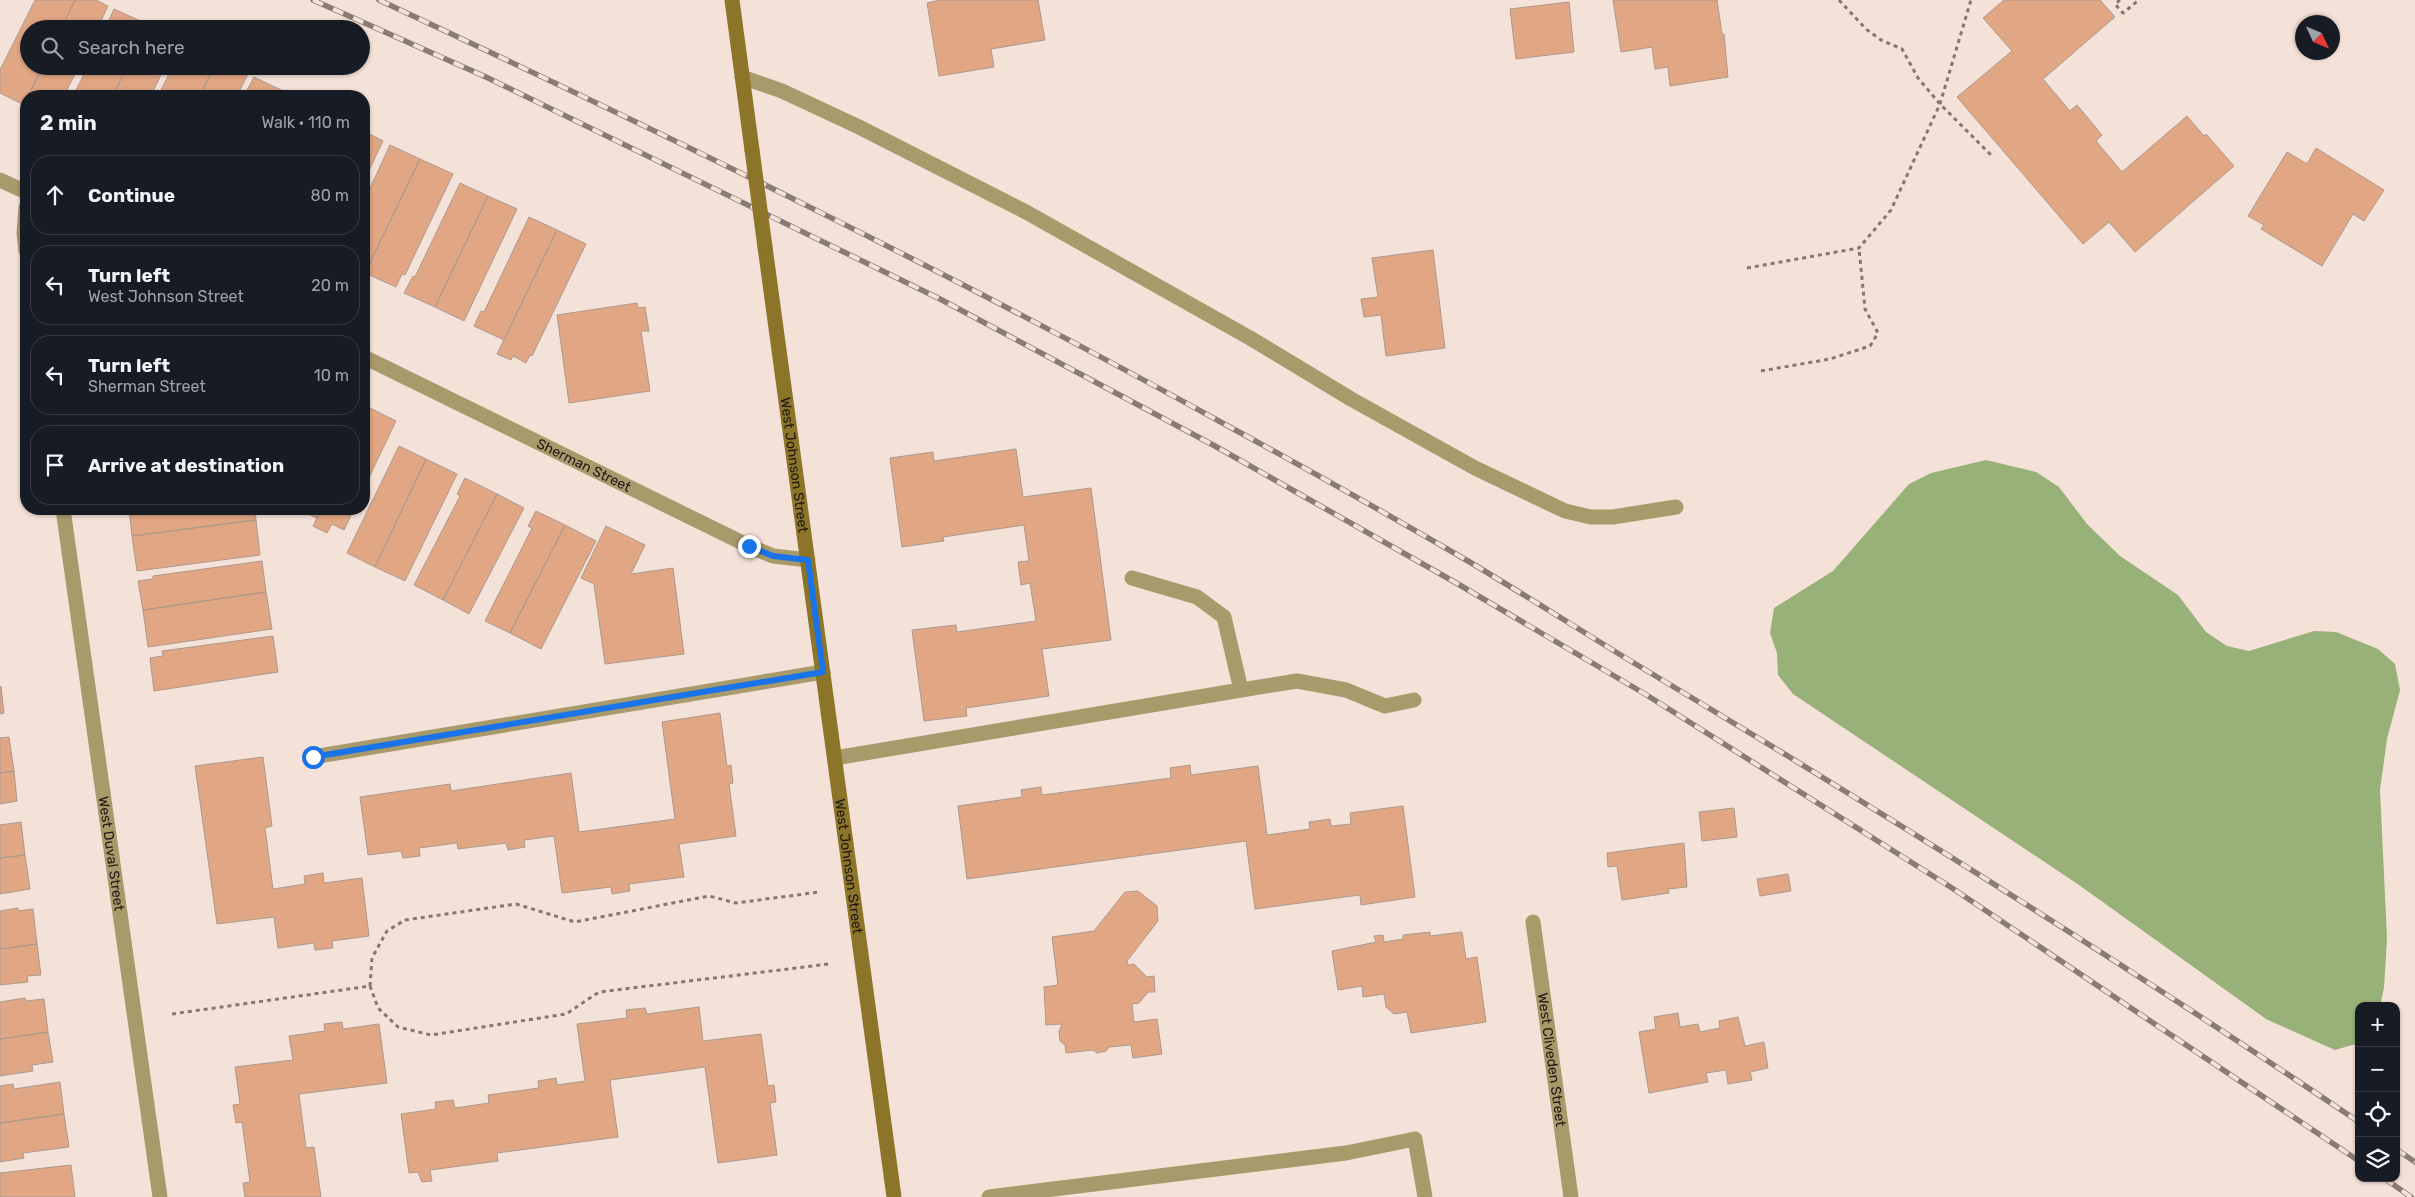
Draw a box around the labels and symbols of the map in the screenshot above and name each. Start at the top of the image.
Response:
north arrow [2295,15,2340,60]
street label: West Johnson Street [777,396,812,534]
street label: Sherman Street [534,435,634,496]
route end [738,535,761,558]
route start [302,746,325,769]
street label: West Duval Street [95,795,128,913]
street label: West Johnson Street [831,798,866,936]
street label: West Cliveden Street [1534,992,1569,1128]

